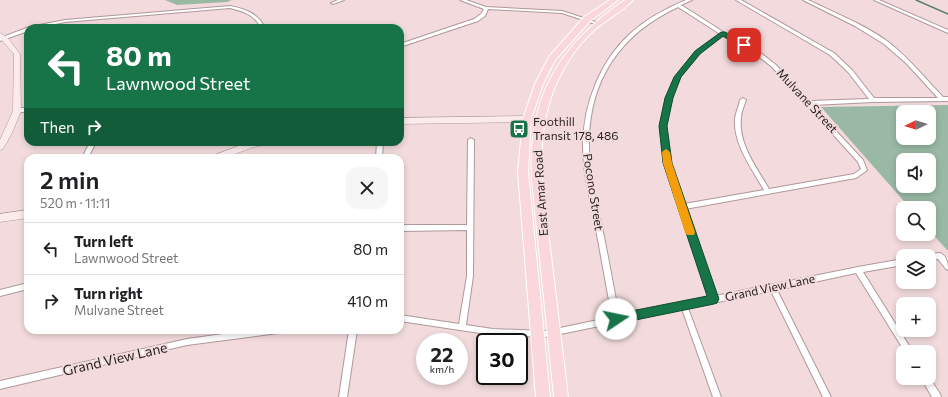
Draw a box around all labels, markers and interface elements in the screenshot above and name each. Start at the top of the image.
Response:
pin [727,28,761,62]
icon: arrive [733,34,755,56]
text: 80 m [106,38,172,72]
icon: left [40,40,92,92]
street label: Mulvane Street [774,65,841,135]
text: Lawnwood Street [106,72,250,94]
north arrow [896,105,936,145]
map controls [896,105,936,385]
place label: Foothill Transit 178, 486 [533,114,619,142]
icon: right [83,116,105,138]
text: Then [40,118,75,136]
bus stop icon: Foothill Transit 178, 486 [508,118,530,140]
street label: East Amar Road [530,150,550,237]
street label: Pocono Street [581,152,607,231]
button: sound [896,153,936,193]
text: 2 min [40,165,99,194]
button: close [346,167,388,209]
text: 520 m · 11:11 [40,195,110,211]
button: search [896,201,936,241]
text: Turn left [74,232,133,250]
icon: left [40,238,62,260]
text: 80 m [353,240,388,258]
button: layers [896,249,936,289]
text: Lawnwood Street [74,250,178,266]
street label: Grand View Lane [724,271,816,303]
text: Turn right [74,284,143,302]
icon: right [40,290,62,312]
text: 410 m [347,292,388,310]
button: + [896,297,936,337]
position arrow [595,298,637,340]
text: Mulvane Street [74,302,164,318]
speed limit sign: 30 [476,333,528,385]
street label: Grand View Lane [61,338,169,379]
text: 22 [431,342,453,366]
button: − [896,345,936,385]
text: km/h [430,363,454,375]

